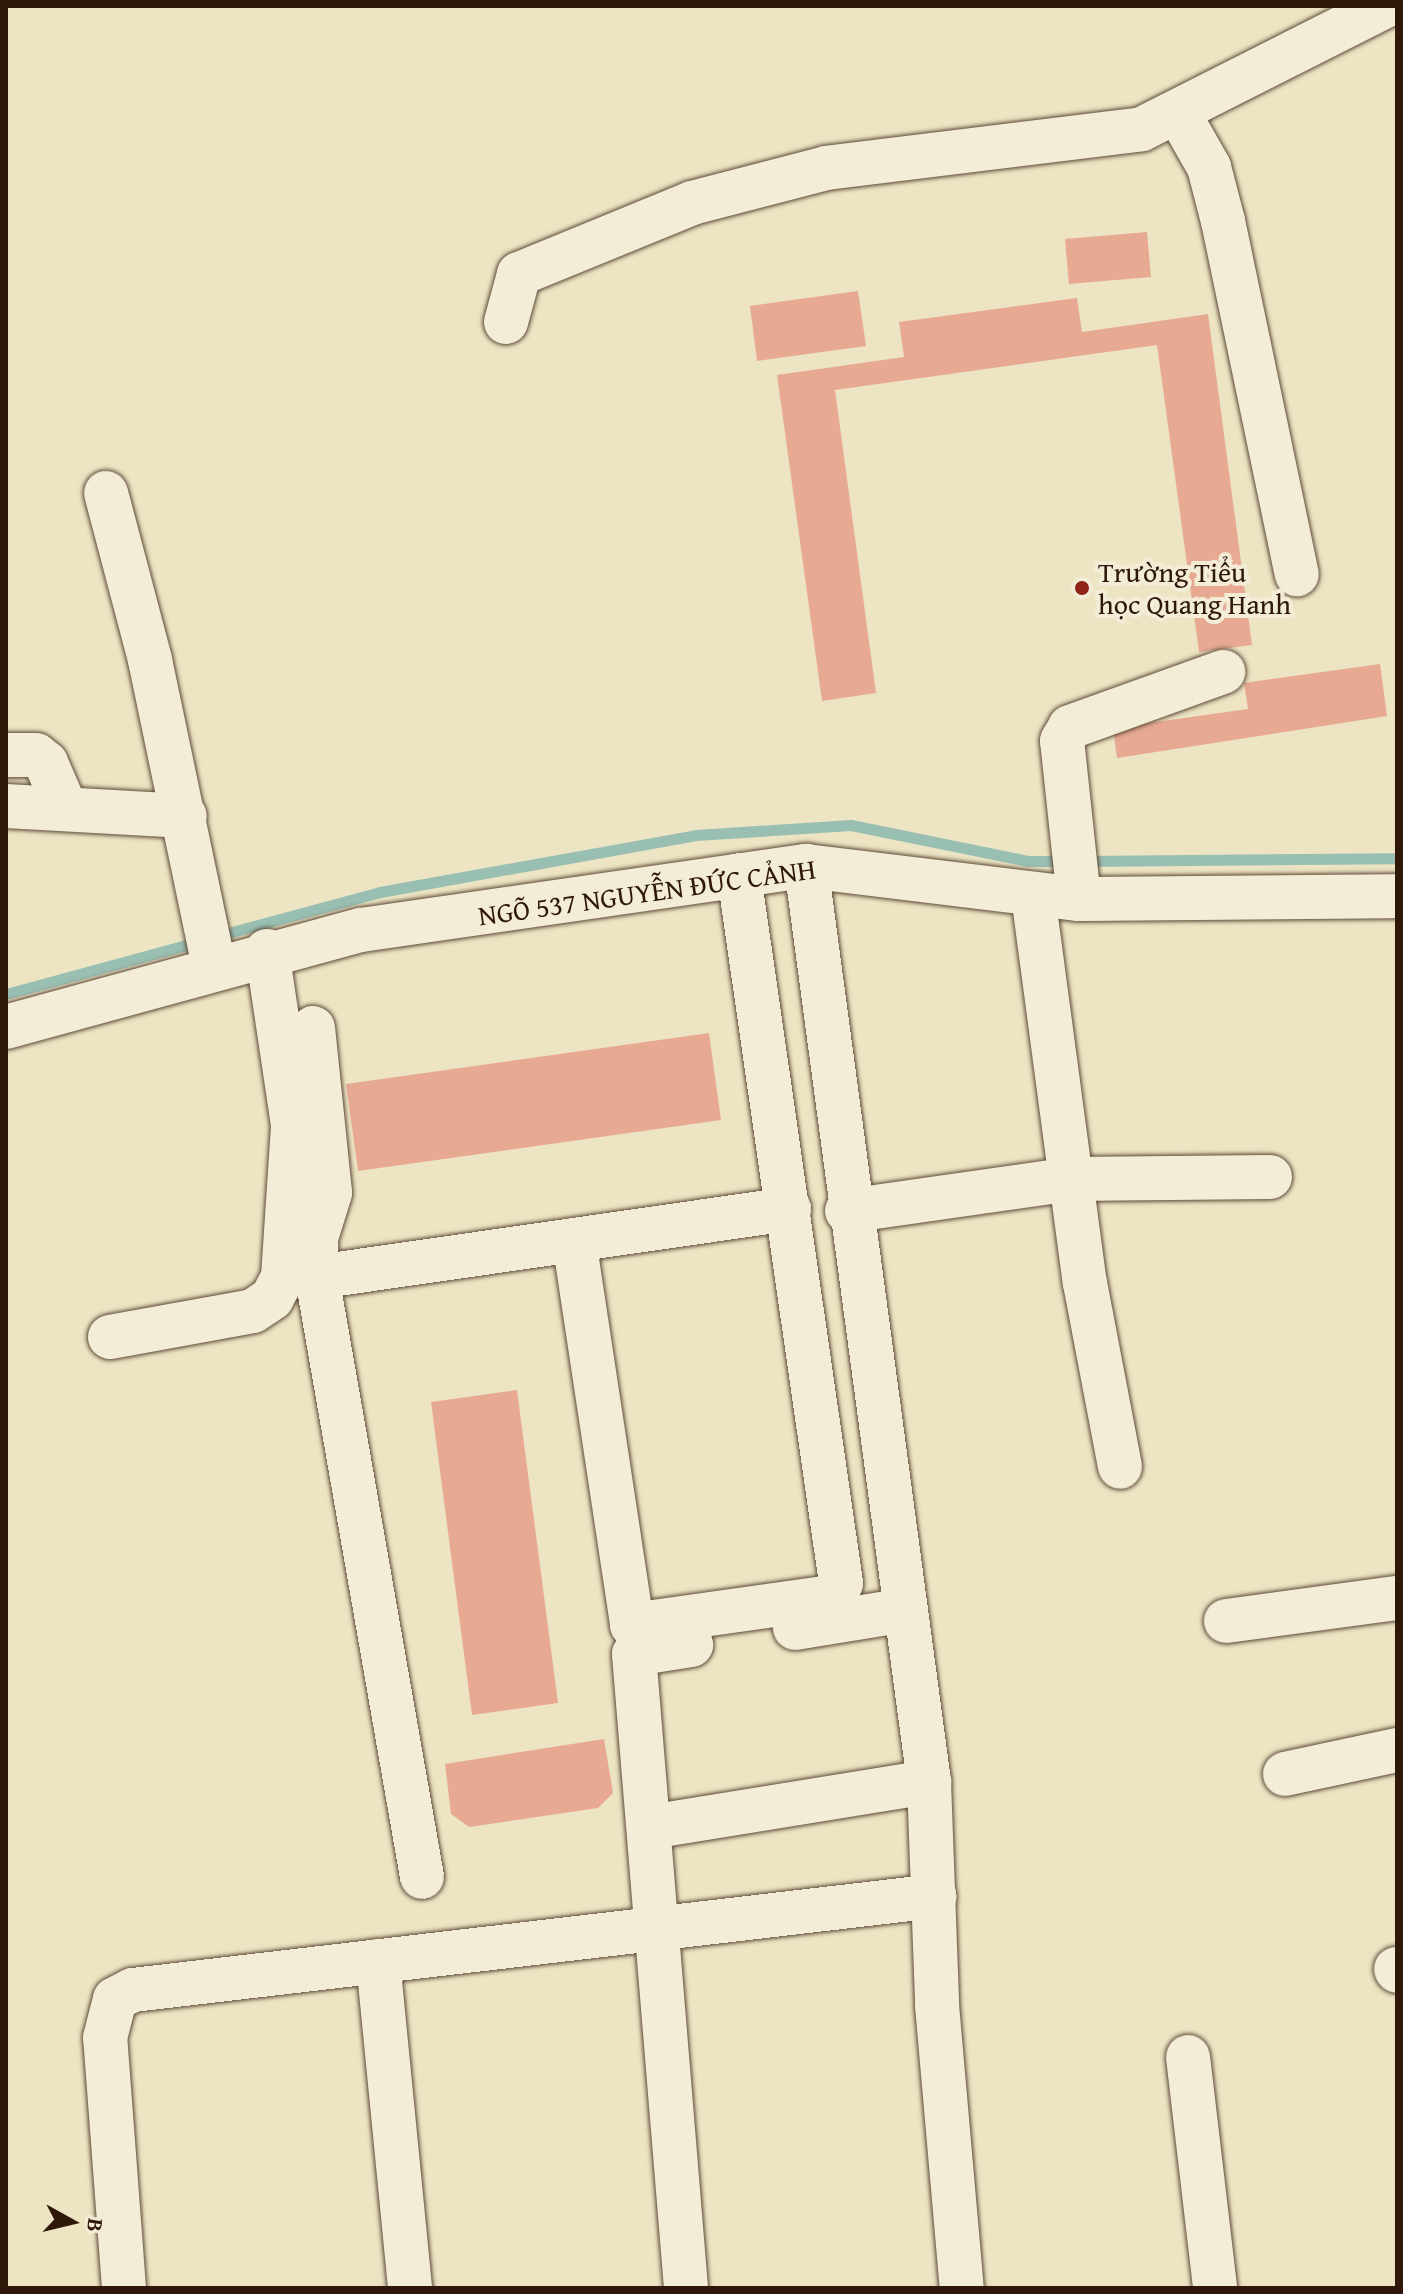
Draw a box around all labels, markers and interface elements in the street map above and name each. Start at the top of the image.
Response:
place label: Trường Tiểu học Quang Hanh [1098,555,1291,621]
marker: Trường Tiểu học Quang Hanh [1073,579,1091,597]
street label: NGÕ 537 NGUYỄN ĐỨC CẢNH [476,852,818,932]
north arrow [32,2182,112,2262]
text: B [79,2216,113,2234]

